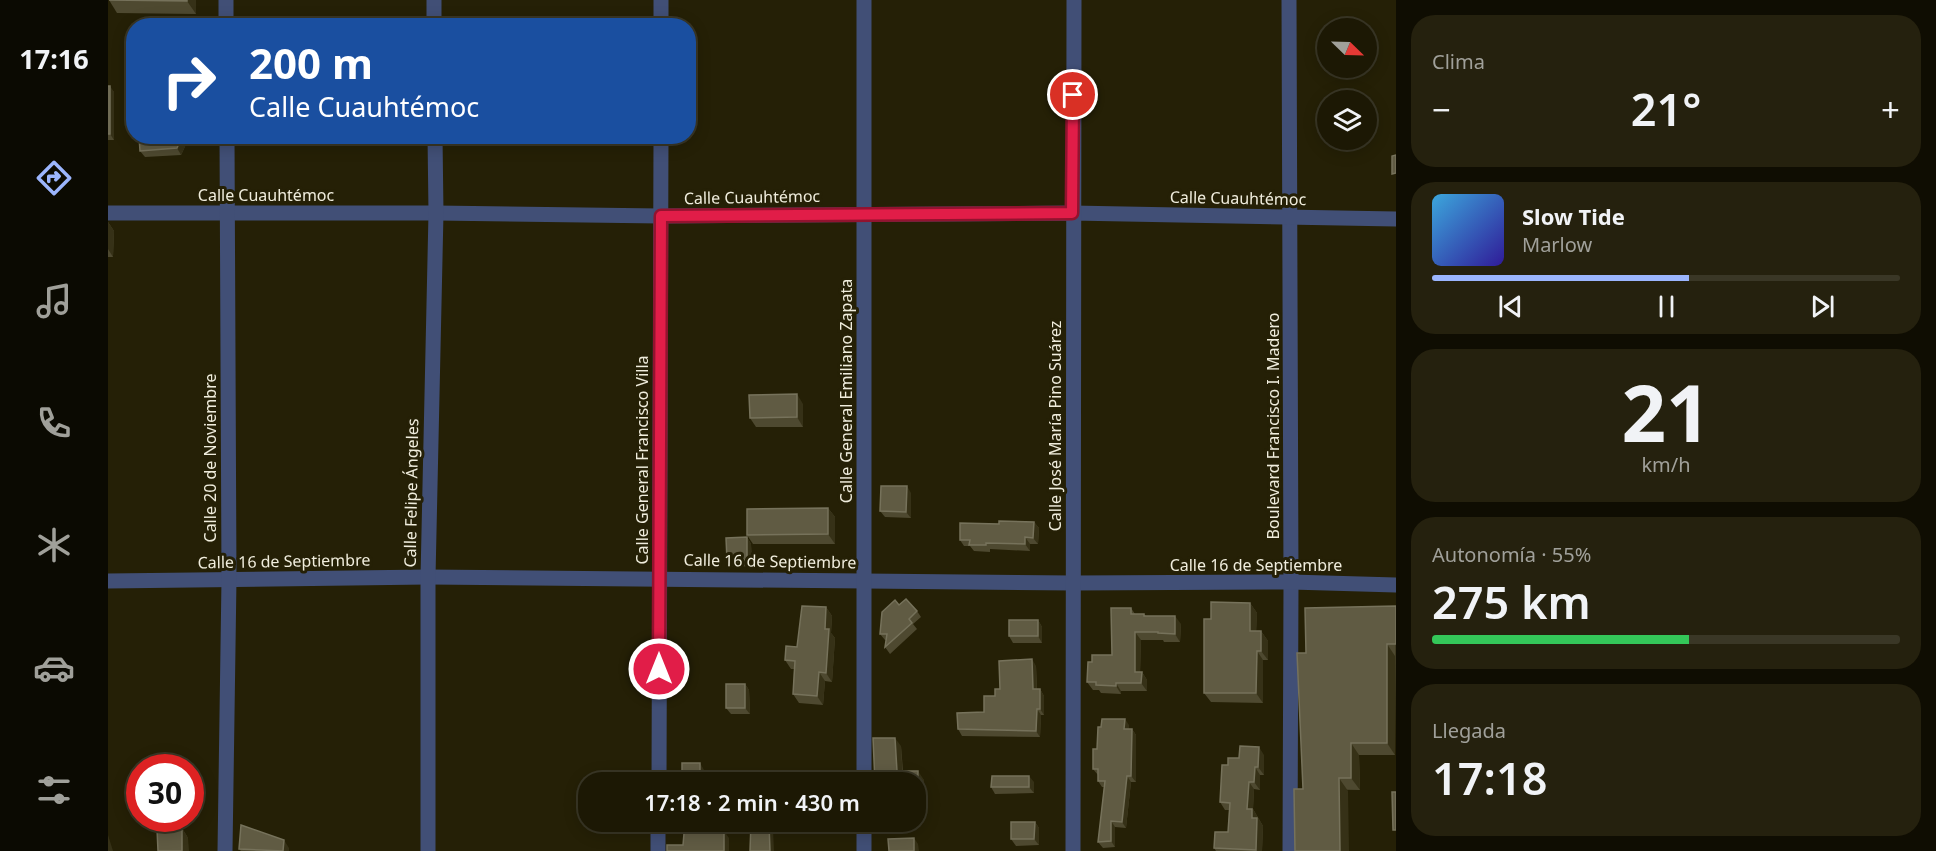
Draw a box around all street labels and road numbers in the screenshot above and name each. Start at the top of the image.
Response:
street label: Calle Cuauhtémoc [198,184,335,206]
street label: Calle Cuauhtémoc [684,185,821,209]
street label: Calle Cuauhtémoc [1170,186,1307,210]
street label: Calle General Emiliano Zapata [835,279,857,503]
street label: Boulevard Francisco I. Madero [1262,313,1284,539]
street label: Calle José María Pino Suárez [1044,321,1066,531]
street label: Calle General Francisco Villa [631,355,653,565]
street label: Calle 20 de Noviembre [199,374,221,542]
street label: Calle Felipe Ángeles [399,418,423,568]
street label: Calle 16 de Septiembre [197,548,371,574]
street label: Calle 16 de Septiembre [683,548,857,574]
street label: Calle 16 de Septiembre [1170,554,1342,576]

